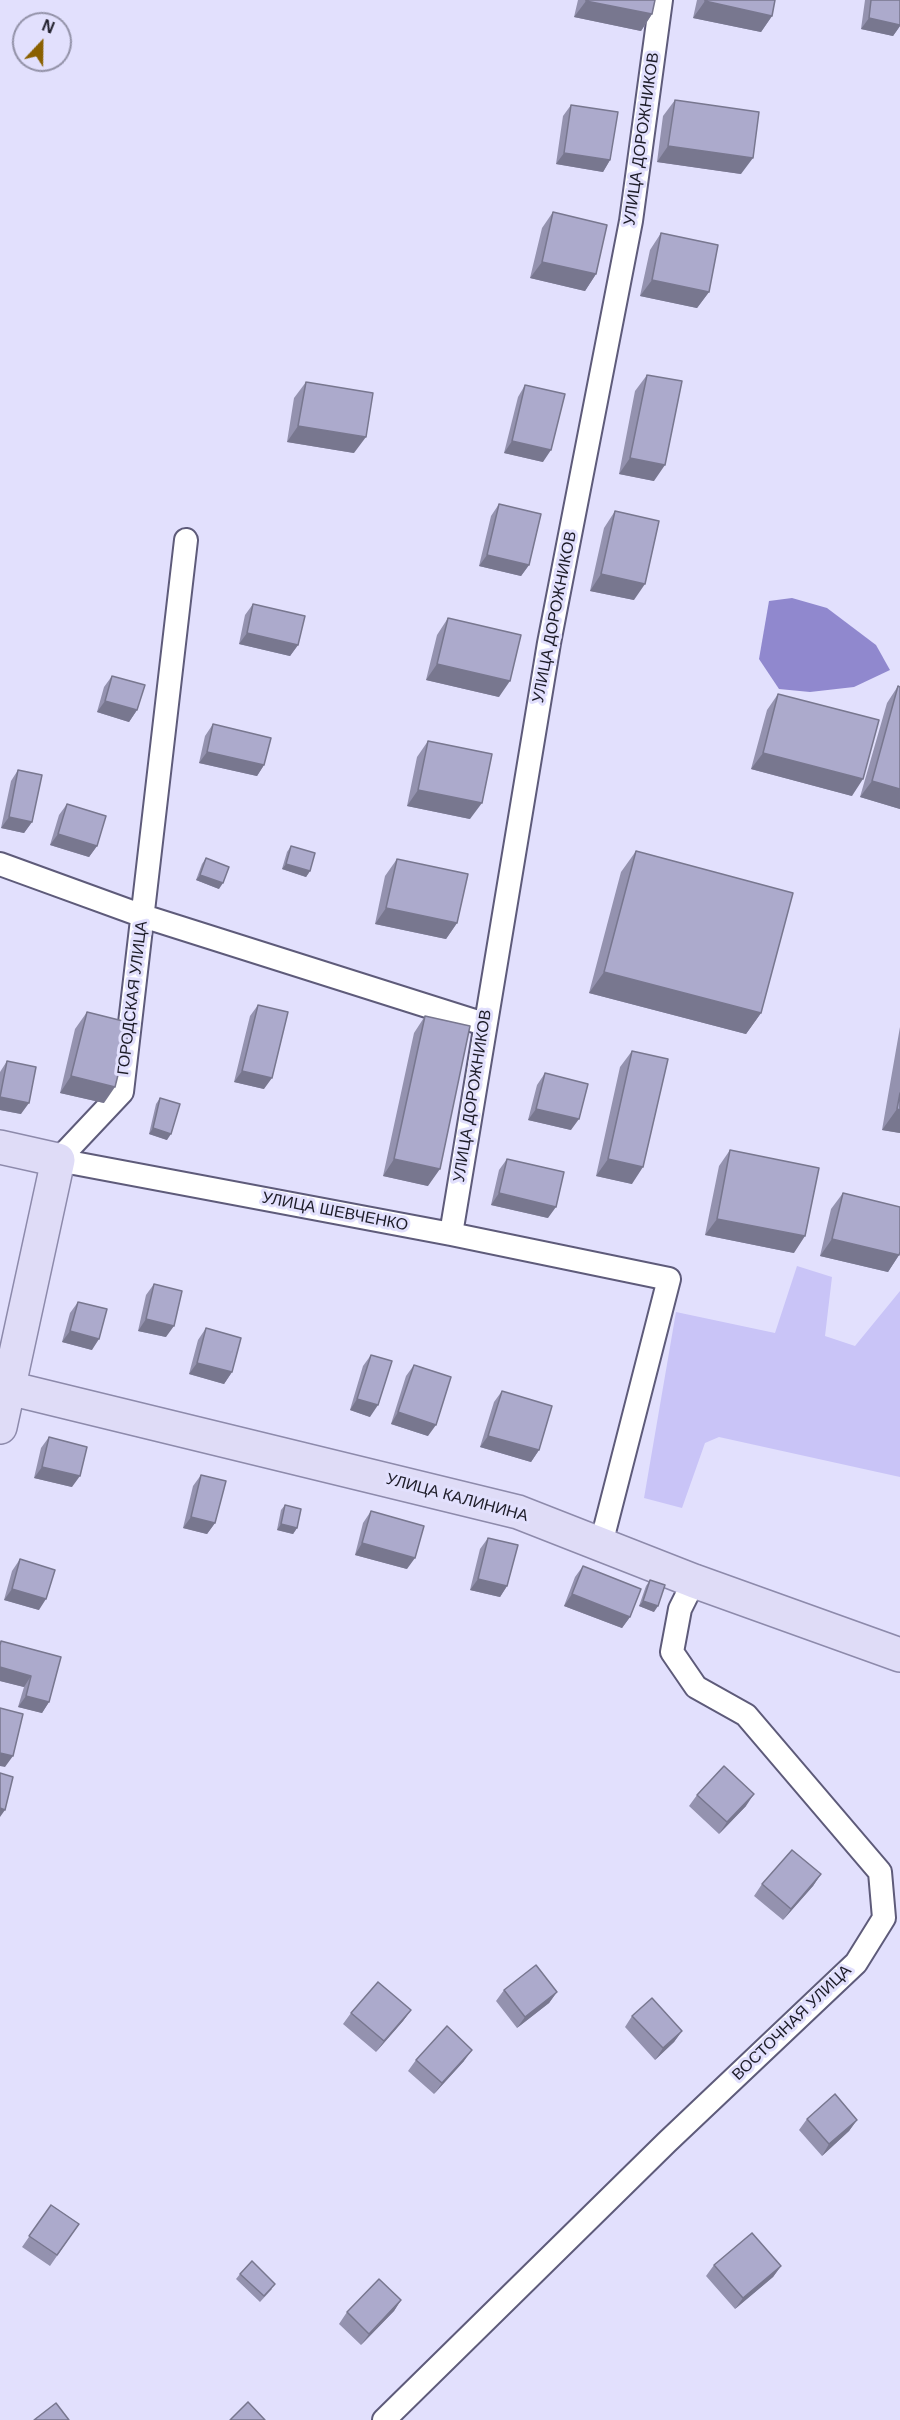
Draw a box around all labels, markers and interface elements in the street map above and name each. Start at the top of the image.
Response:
north arrow [12,12,72,72]
text: N [40,17,57,37]
street label: УЛИЦА ДОРОЖНИКОВ [620,51,664,227]
street label: УЛИЦА ДОРОЖНИКОВ [529,530,581,704]
street label: ГОРОДСКАЯ УЛИЦА [114,920,152,1076]
street label: УЛИЦА ДОРОЖНИКОВ [450,1008,496,1184]
street label: УЛИЦА ШЕВЧЕНКО [260,1188,410,1236]
street label: УЛИЦА КАЛИНИНА [384,1470,530,1526]
street label: ВОСТОЧНАЯ УЛИЦА [729,1961,855,2085]

